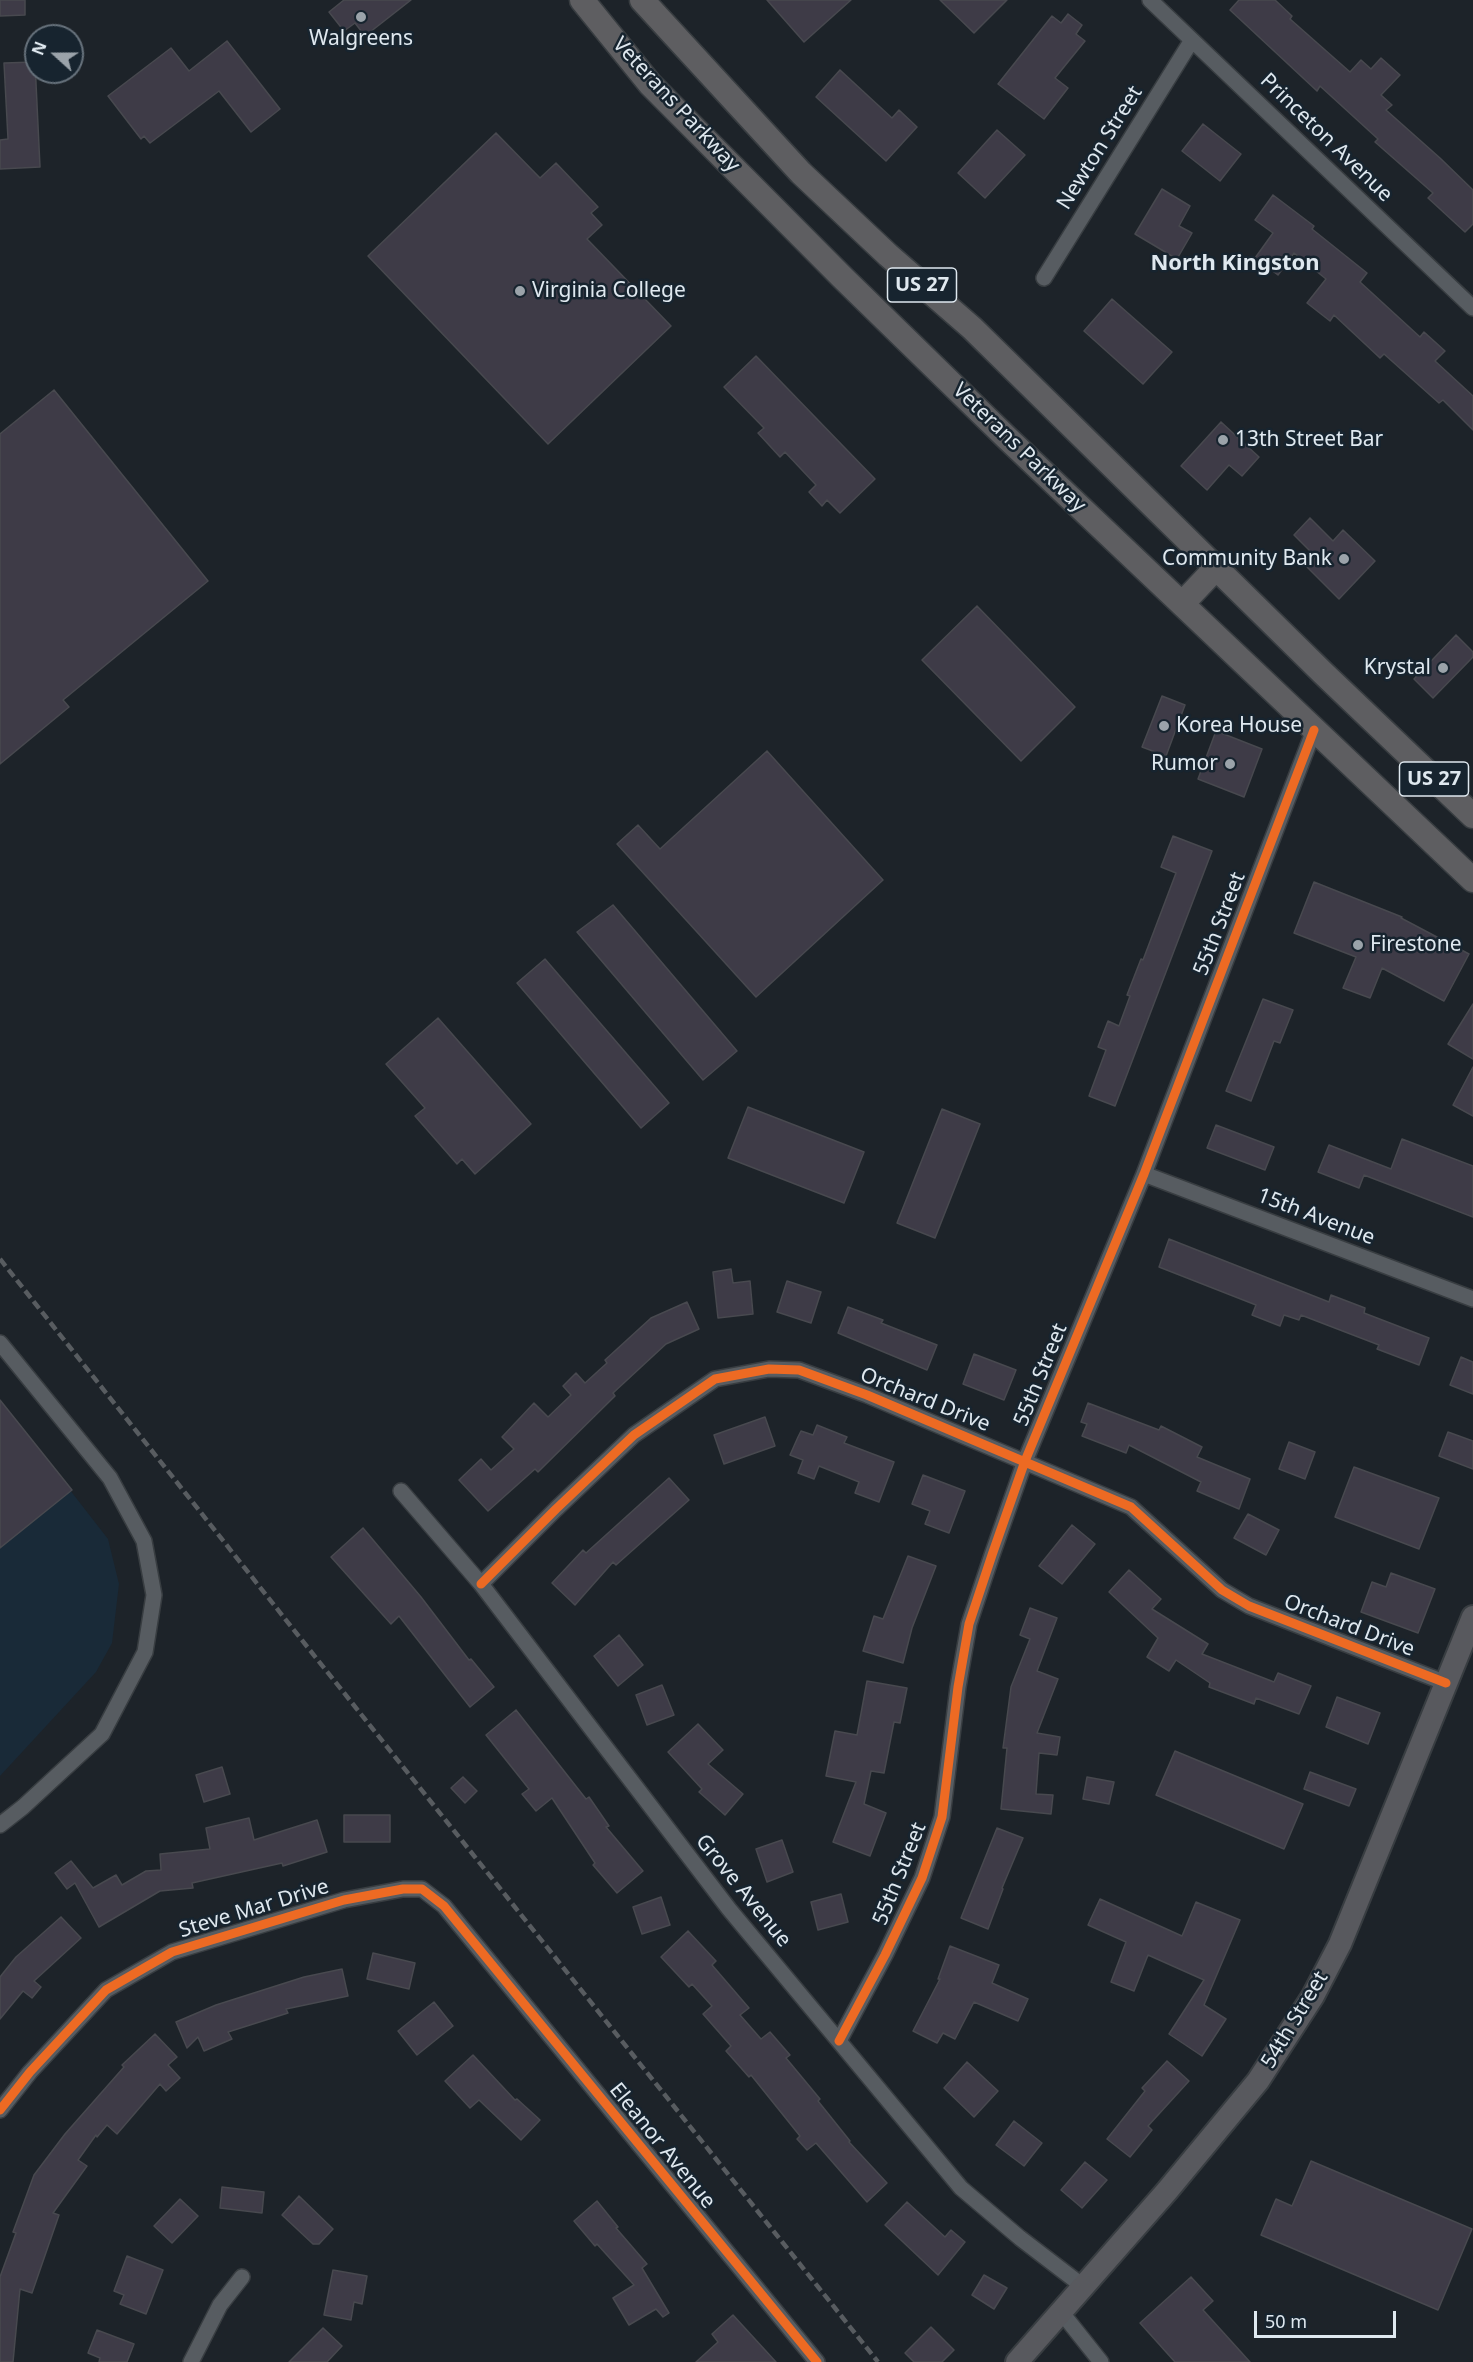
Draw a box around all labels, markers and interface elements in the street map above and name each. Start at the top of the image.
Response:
marker: Walgreens [354,10,368,24]
north arrow [24,24,84,84]
place label: Walgreens [309,26,413,52]
street label: Veterans Parkway [607,32,745,178]
text: N [26,38,52,58]
street label: Princeton Avenue [1255,68,1397,208]
street label: Newton Street [1052,81,1148,215]
district label: North Kingston [1150,251,1320,277]
road number: US 27 [888,268,956,302]
place label: Virginia College [532,278,686,304]
marker: Virginia College [513,284,527,298]
street label: Veterans Parkway [947,378,1091,518]
place label: 13th Street Bar [1235,427,1383,453]
marker: 13th Street Bar [1216,433,1230,447]
place label: Community Bank [1162,546,1332,572]
marker: Community Bank [1337,552,1351,566]
place label: Krystal [1364,655,1431,681]
marker: Krystal [1436,661,1450,675]
place label: Korea House [1176,713,1302,739]
marker: Korea House [1157,719,1171,733]
place label: Rumor [1151,751,1218,777]
marker: Rumor [1223,757,1237,771]
road number: US 27 [1400,762,1468,796]
street label: 55th Street [1189,869,1251,979]
place label: Firestone [1370,932,1462,958]
marker: Firestone [1351,938,1365,952]
street label: 15th Avenue [1254,1183,1378,1251]
street label: 55th Street [1009,1320,1073,1430]
street label: Orchard Drive [856,1362,994,1438]
street label: Orchard Drive [1280,1589,1418,1663]
street label: 55th Street [868,1819,932,1929]
street label: Grove Avenue [690,1830,796,1952]
street label: Steve Mar Drive [176,1874,332,1944]
street label: 54th Street [1256,1967,1334,2073]
street label: Eleanor Avenue [604,2078,720,2214]
scale bar [1257,2299,1400,2337]
text: 50 m [1265,2309,1307,2333]

